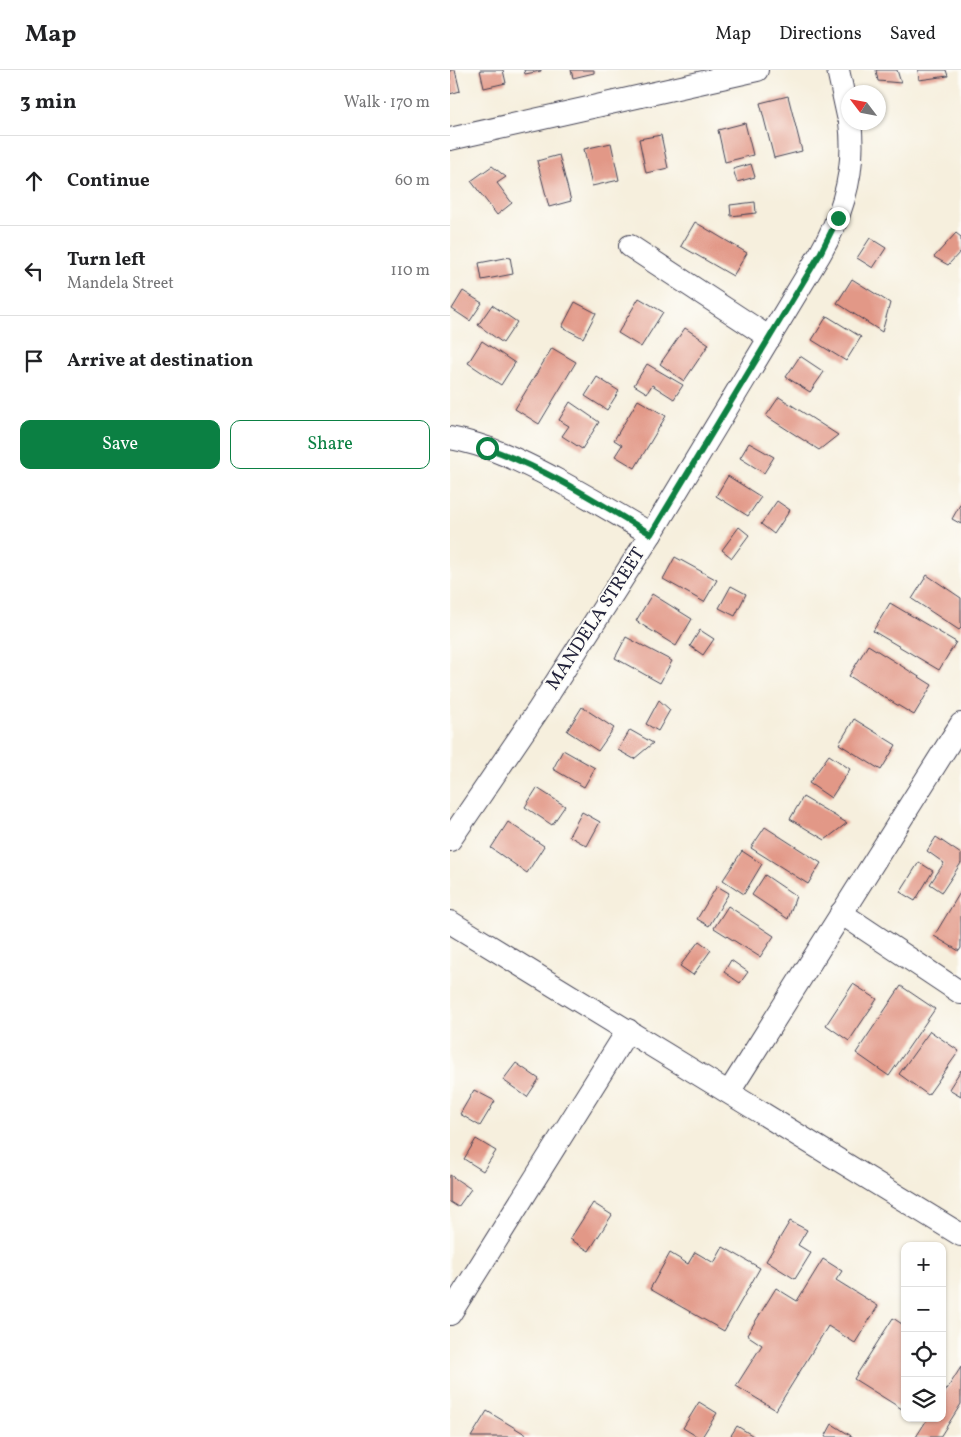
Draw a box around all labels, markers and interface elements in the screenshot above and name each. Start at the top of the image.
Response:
text: Map [25,18,76,52]
text: Map [715,22,751,47]
text: Directions [779,22,862,47]
text: Saved [890,22,936,47]
north arrow [841,85,886,130]
text: 3 min [20,88,76,117]
text: Walk · 170 m [344,92,430,114]
icon: ahead [20,167,48,195]
text: Continue [67,168,150,194]
text: 60 m [395,170,430,192]
route end [827,207,850,230]
text: Turn left [67,247,146,273]
icon: left [20,257,48,285]
text: 110 m [391,260,430,282]
text: Mandela Street [67,273,174,295]
icon: arrive [20,347,48,375]
text: Arrive at destination [67,348,253,374]
button: Save [20,420,220,469]
button: Share [230,420,430,469]
route start [476,437,499,460]
street label: MANDELA STREET [540,543,652,695]
map controls [901,1242,946,1422]
button: + [901,1242,946,1287]
button: − [901,1287,946,1332]
button: locate [901,1332,946,1377]
button: layers [901,1377,946,1422]

